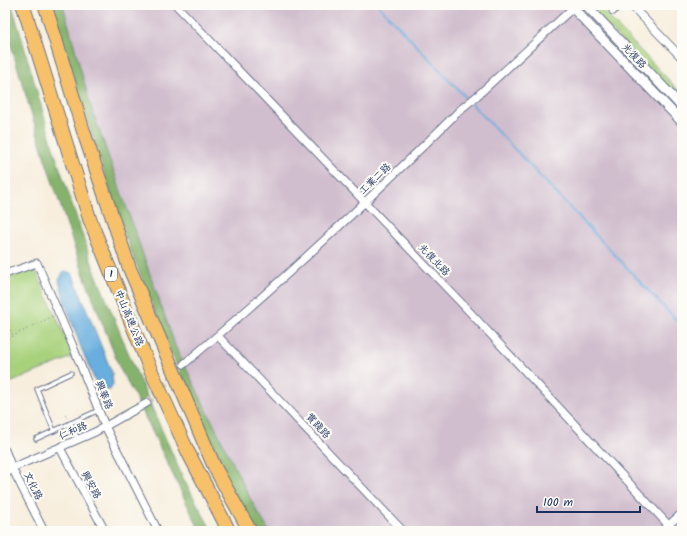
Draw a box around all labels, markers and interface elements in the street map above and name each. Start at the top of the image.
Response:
street label: 光復路 [618,40,650,72]
street label: 工業二路 [355,159,395,199]
street label: 光復北路 [414,240,454,280]
road number: 1 [105,267,117,281]
street label: 中山高速公路 [110,287,148,349]
street label: 興華路 [91,378,117,412]
street label: 實踐路 [302,410,334,442]
street label: 仁和路 [56,418,90,444]
street label: 興安路 [77,468,105,502]
street label: 文化路 [19,469,47,503]
scale bar [537,488,640,514]
text: 100 m [543,493,574,512]

